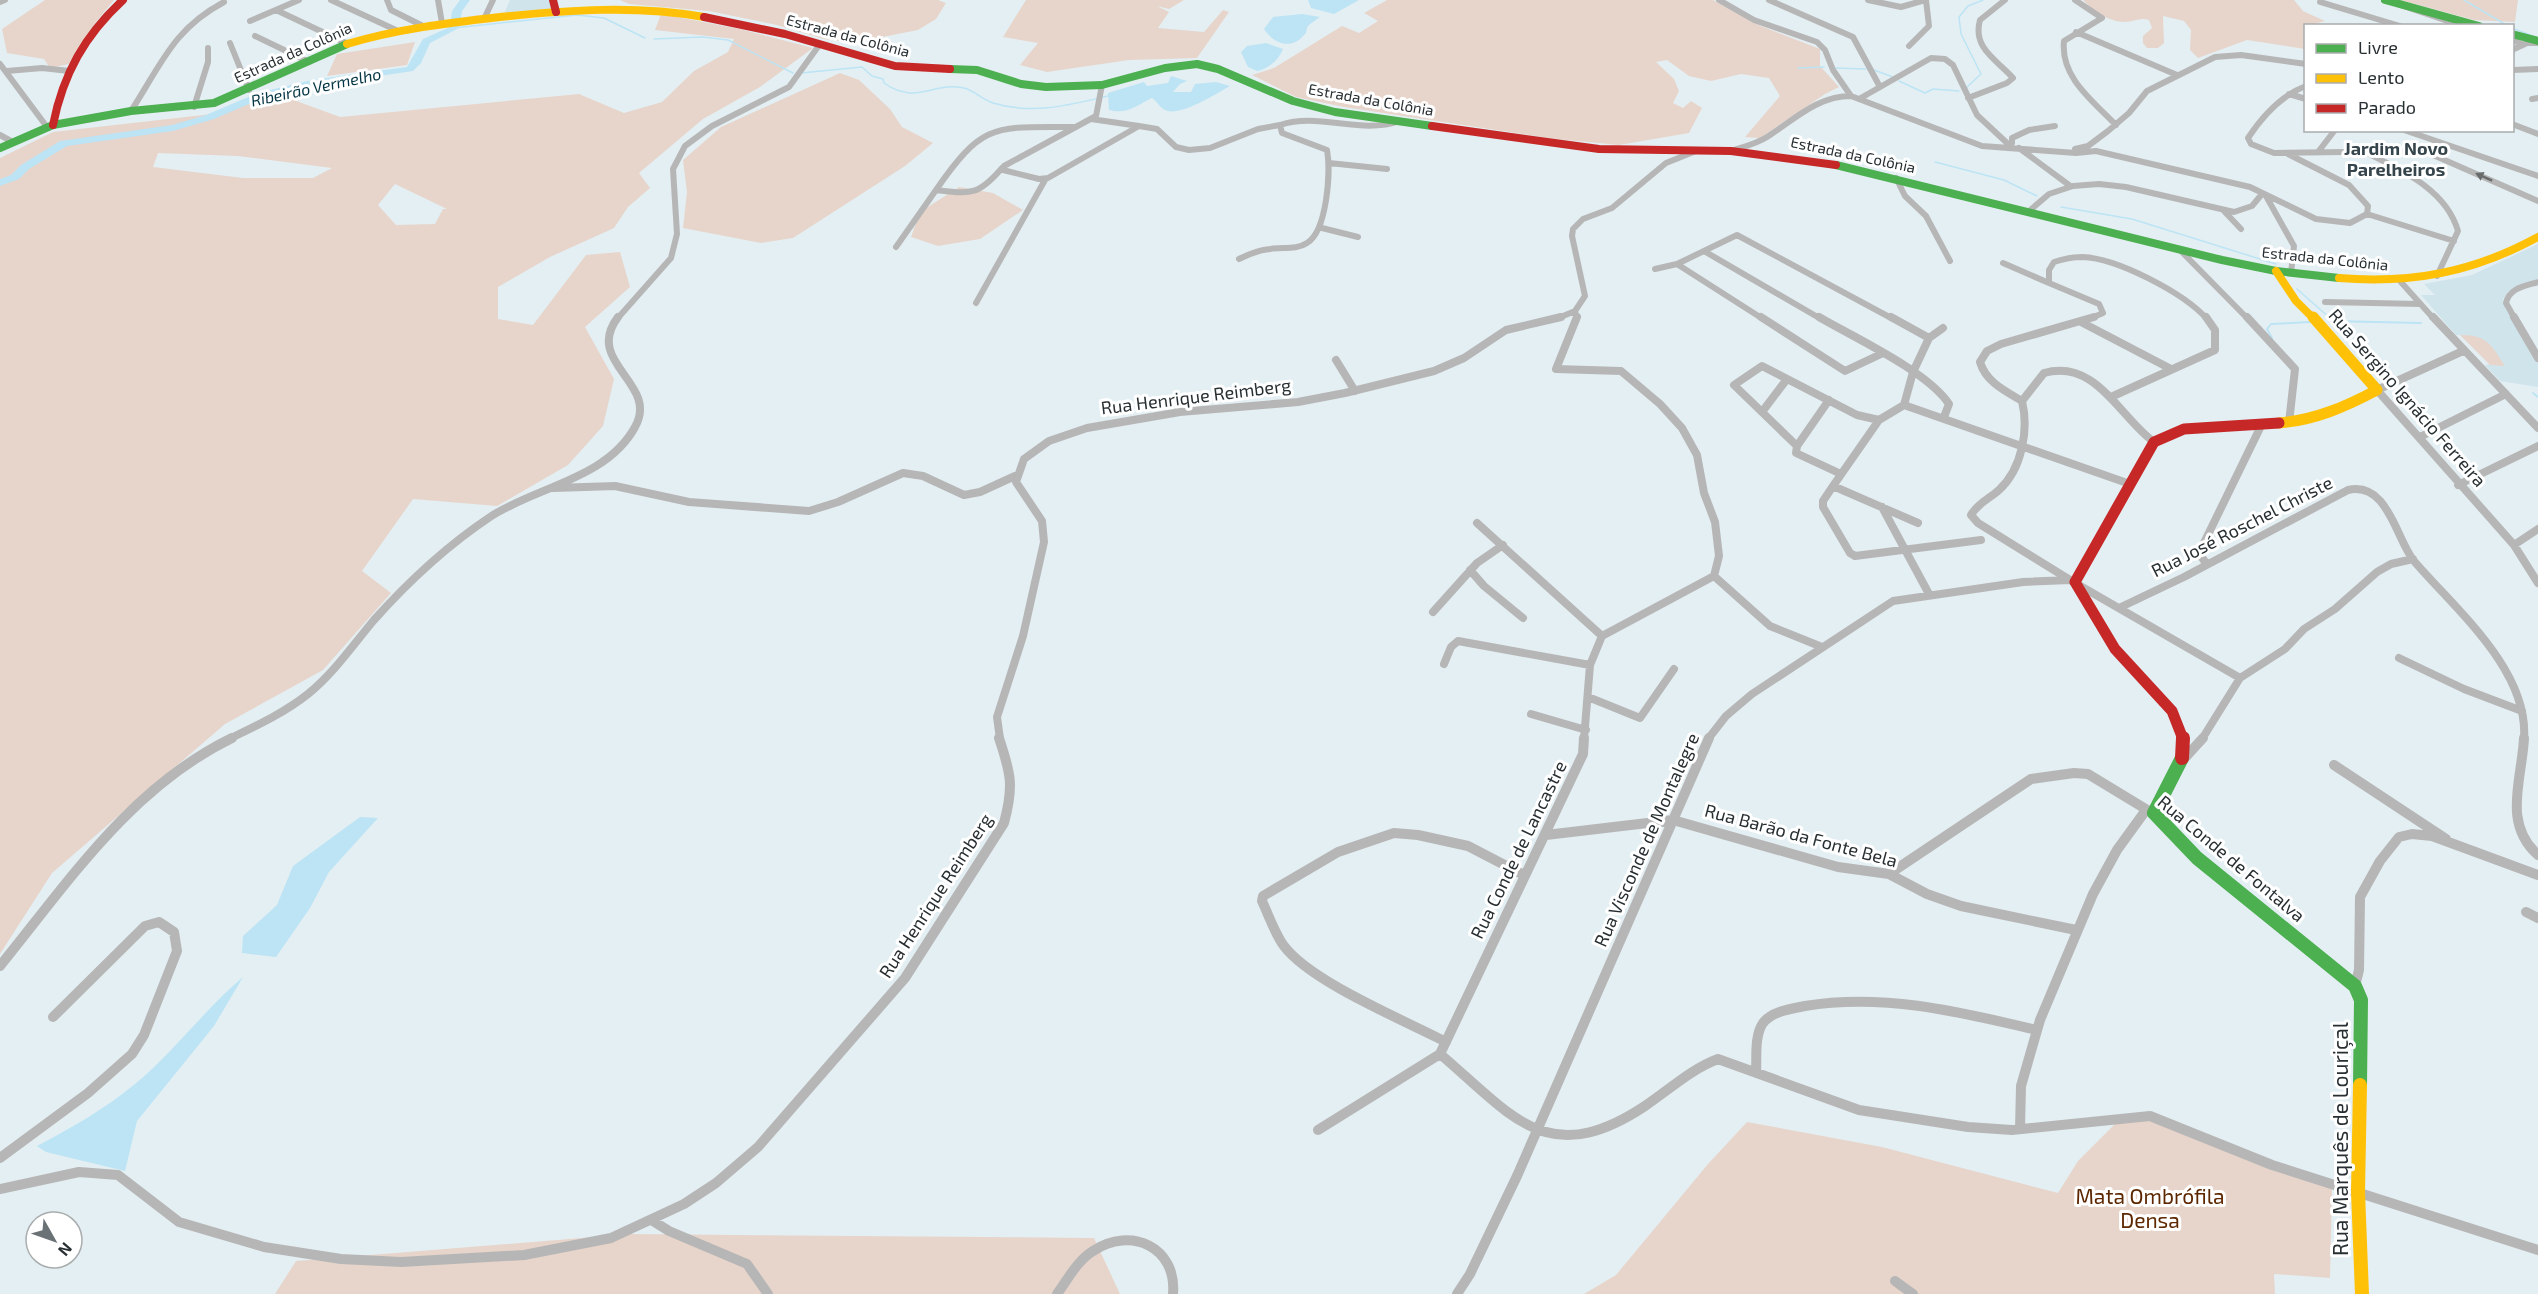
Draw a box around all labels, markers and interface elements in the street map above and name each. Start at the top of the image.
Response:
street label: Estrada da Colônia [785,10,912,60]
street label: Estrada da Colônia [231,18,354,86]
legend [2304,24,2514,132]
text: Livre [2358,36,2398,58]
water label: Ribeirão Vermelho [249,63,383,110]
text: Lento [2358,66,2404,88]
street label: Estrada da Colônia [1307,79,1435,119]
text: Parado [2358,96,2416,118]
street label: Estrada da Colônia [1789,132,1917,176]
district label: Jardim Novo Parelheiros [2344,137,2448,180]
one-way arrow [2475,172,2493,182]
street label: Estrada da Colônia [2261,242,2389,274]
street label: Rua Sergino Ignácio Ferreira [2324,304,2491,491]
street label: Rua Henrique Reimberg [1100,373,1292,419]
street label: Rua José Roschel Christe [2147,471,2336,581]
street label: Rua Visconde de Montalegre [1589,729,1703,950]
street label: Rua Conde de Lancastre [1465,757,1571,942]
street label: Rua Conde de Fontalva [2154,790,2310,926]
street label: Rua Barão da Fonte Bela [1703,799,1900,871]
street label: Rua Henrique Reimberg [874,809,996,982]
street label: Rua Marquês de Louriçal [2327,1021,2354,1256]
park label: Mata Ombrófila Densa [2075,1183,2225,1232]
north arrow [24,1210,84,1270]
text: N [55,1239,77,1260]

